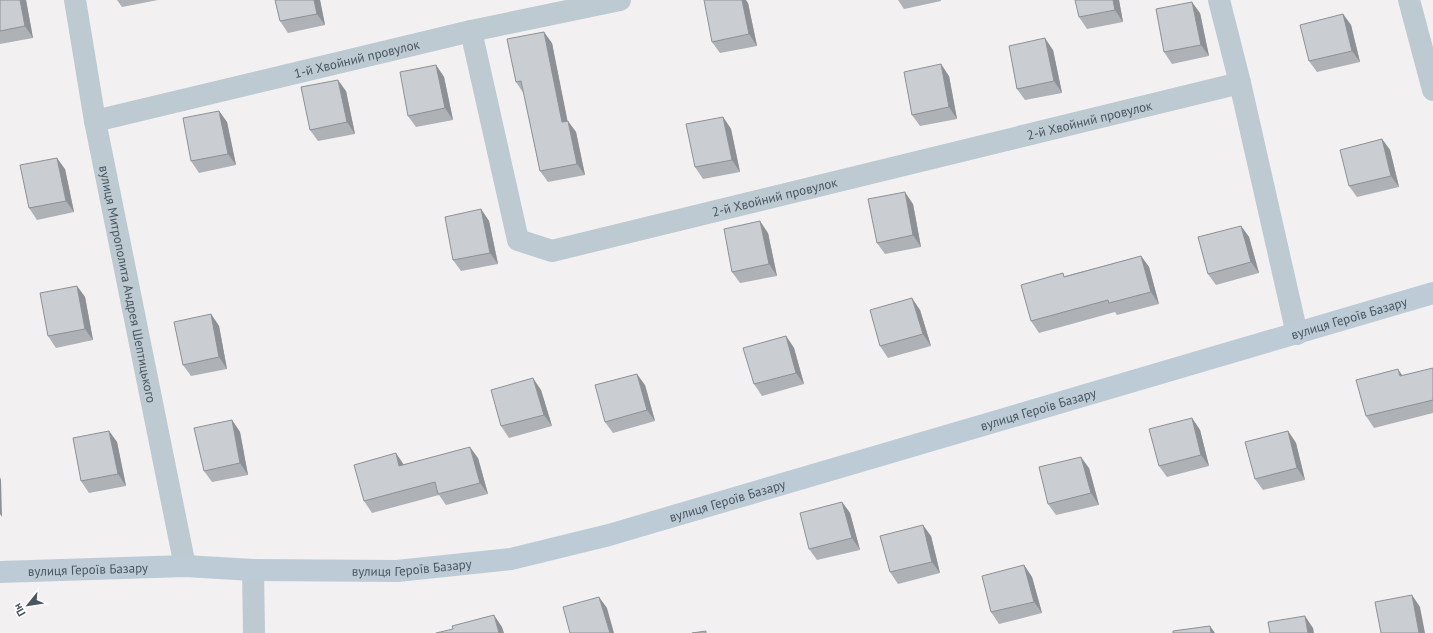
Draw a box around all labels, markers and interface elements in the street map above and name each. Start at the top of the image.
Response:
street label: 1-й Хвойний провулок [292,35,422,82]
street label: 2-й Хвойний провулок [1025,97,1155,144]
street label: вулиця Митрополита Андрея Шептицького [95,164,160,404]
street label: 2-й Хвойний провулок [710,173,840,221]
street label: вулиця Героїв Базару [1289,293,1409,343]
street label: вулиця Героїв Базару [978,384,1098,435]
street label: вулиця Героїв Базару [667,476,787,526]
street label: вулиця Героїв Базару [352,555,472,580]
street label: вулиця Героїв Базару [28,559,148,580]
north arrow [8,585,48,625]
text: Пн [10,601,29,619]

